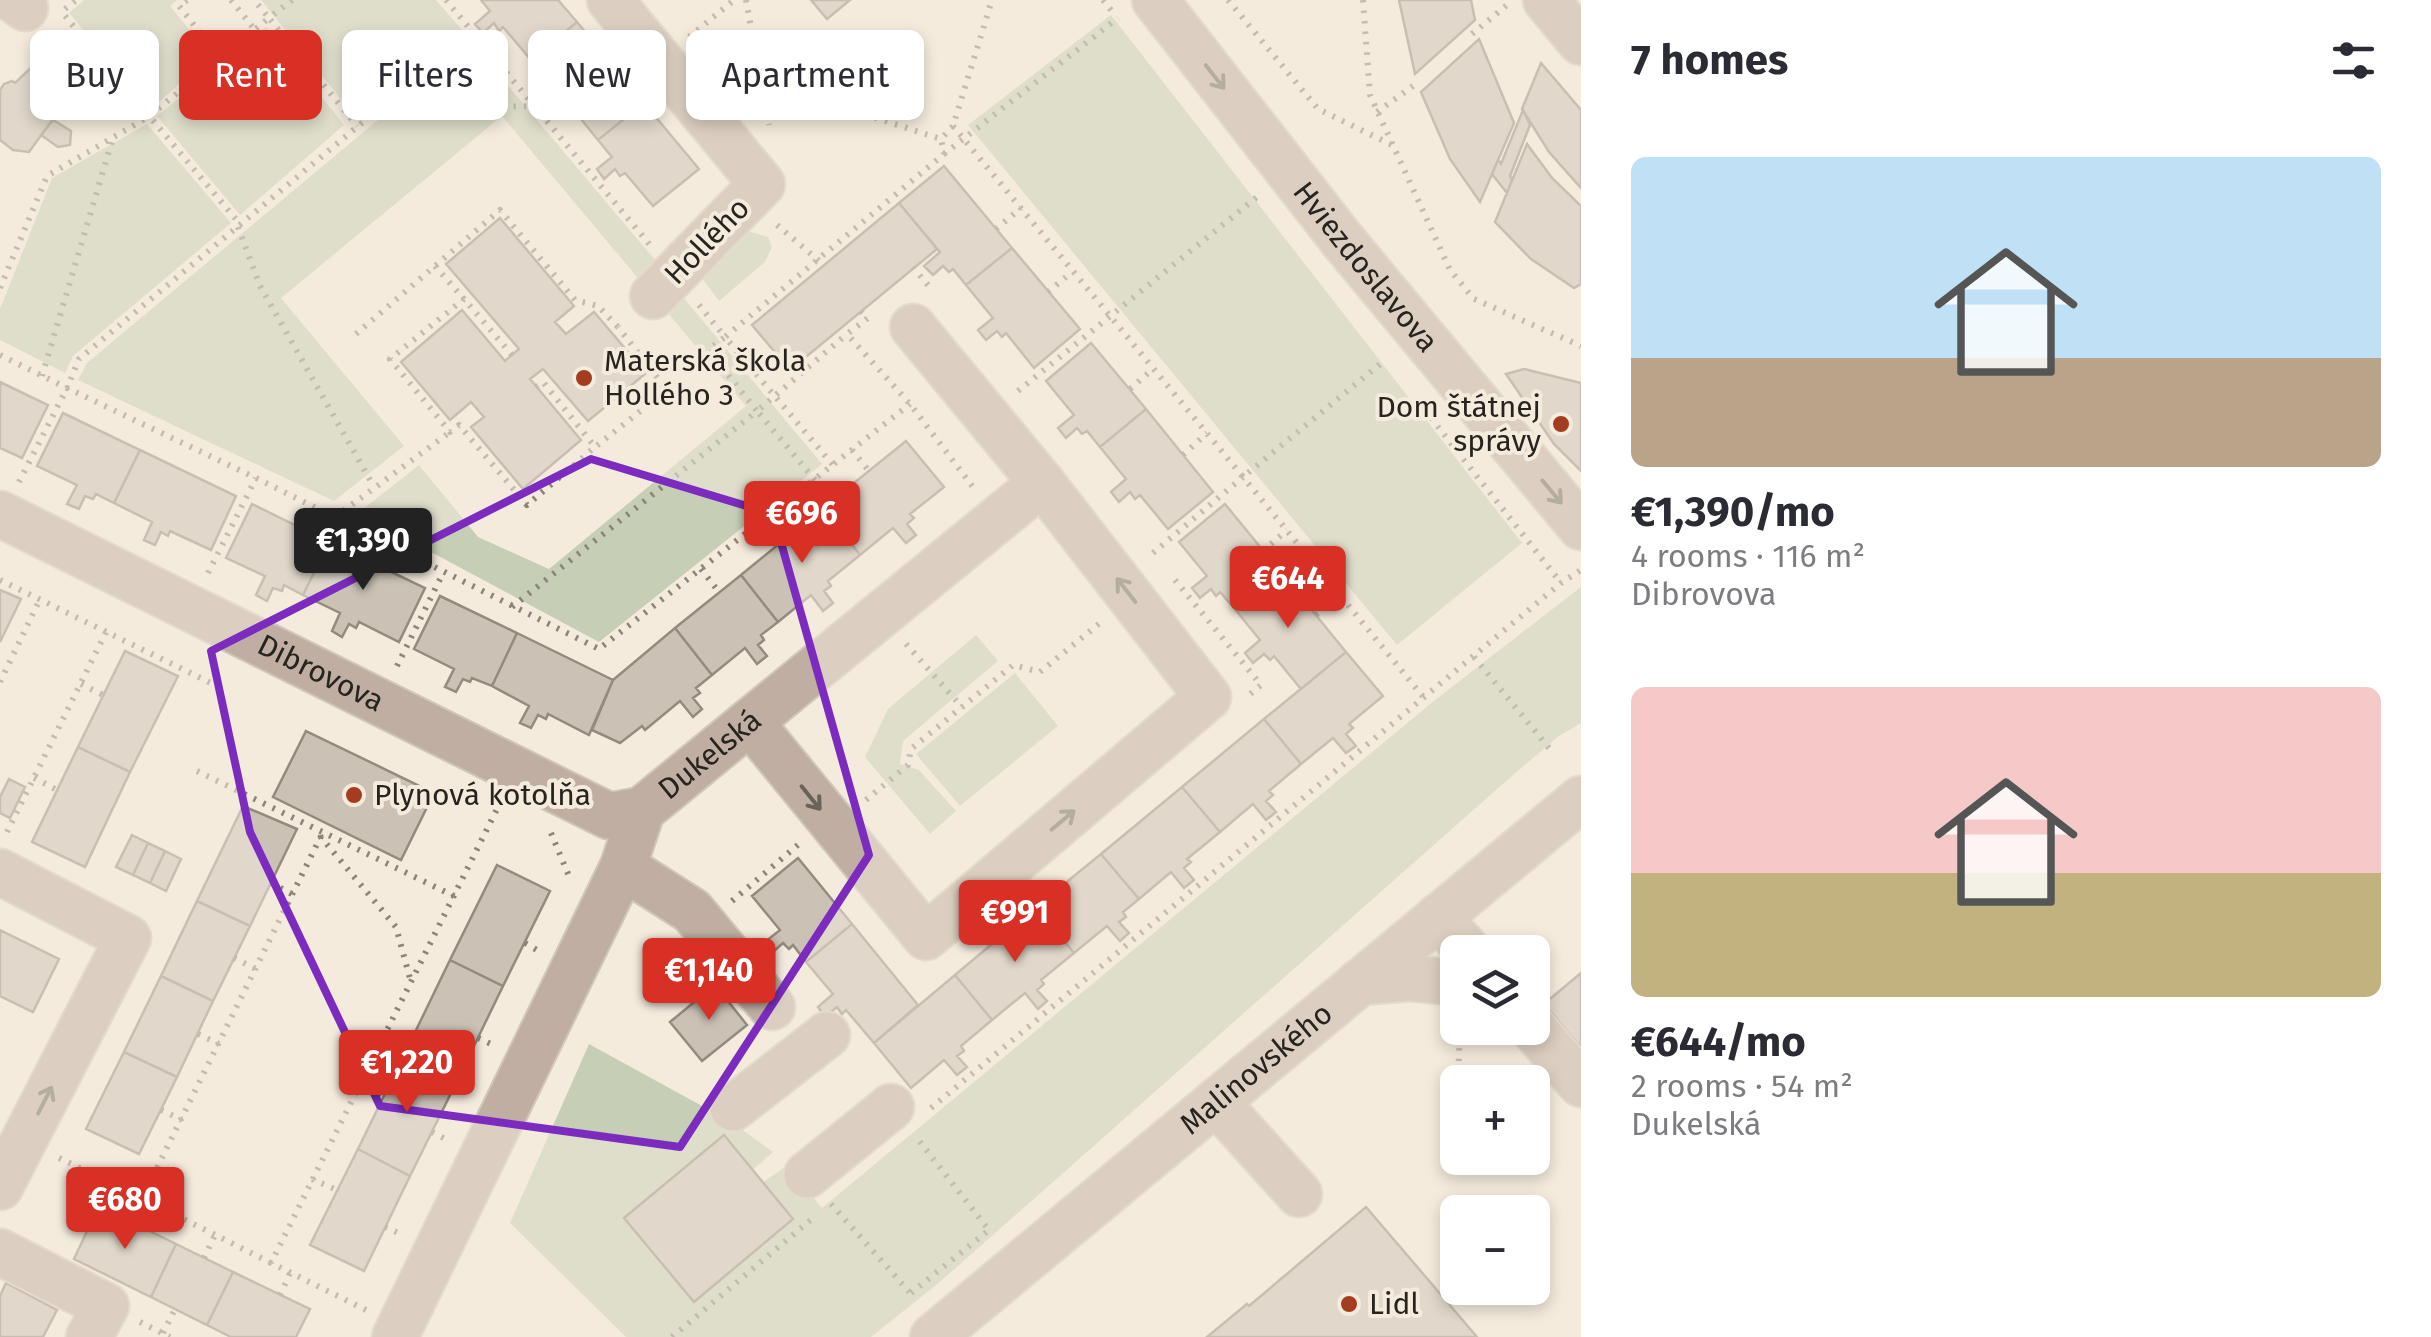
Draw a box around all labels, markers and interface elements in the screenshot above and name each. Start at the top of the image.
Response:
chip: Buy [30,30,159,120]
chip: Rent [179,30,322,120]
chip: Filters [342,30,508,120]
chip: New [528,30,666,120]
chip: Apartment [686,30,924,120]
icon: filters [2326,33,2381,88]
text: 7 homes [1631,35,1788,85]
one-way arrow [1204,63,1225,90]
street label: Hviezdoslavova [1286,174,1446,359]
street label: Hollého [657,190,757,292]
icon: home [1916,222,2096,402]
place label: Materská škola Hollého 3 [604,343,806,413]
marker: Materská škola Hollého 3 [573,367,595,389]
place label: Dom štátnej správy [1376,389,1541,459]
marker: Dom štátnej správy [1550,413,1572,435]
one-way arrow [1541,479,1563,505]
pin: €696 [743,481,861,566]
text: €1,390/mo [1631,487,1835,537]
text: €696 [766,494,838,532]
pin: €1,390 [282,508,444,593]
text: €1,390 [316,521,410,559]
text: 4 rooms · 116 m² [1631,537,1865,575]
pin: €644 [1229,546,1347,631]
text: €644 [1252,559,1324,597]
text: Dibrovova [1631,575,1776,613]
one-way arrow [1116,577,1137,604]
street label: Dibrovova [252,627,390,719]
street label: Dukelská [651,702,769,807]
icon: home [1916,752,2096,932]
place label: Plynová kotolňa [374,777,591,813]
marker: Plynová kotolňa [343,784,365,806]
one-way arrow [800,784,822,810]
one-way arrow [1050,809,1075,832]
pin: €991 [956,880,1074,965]
text: €991 [981,893,1049,931]
map controls [1440,935,1550,1305]
button: layers [1440,935,1550,1045]
pin: €1,140 [628,938,790,1023]
text: €1,140 [665,951,753,989]
street label: Malinovského [1173,995,1340,1142]
text: €644/mo [1631,1017,1806,1067]
pin: €1,220 [326,1030,488,1115]
text: €1,220 [361,1043,453,1081]
button: + [1440,1065,1550,1175]
text: 2 rooms · 54 m² [1631,1067,1853,1105]
one-way arrow [36,1085,55,1115]
text: Dukelská [1631,1105,1761,1143]
pin: €680 [66,1167,184,1252]
text: €680 [88,1180,162,1218]
button: − [1440,1195,1550,1305]
place label: Lidl [1369,1286,1419,1322]
marker: Lidl [1338,1293,1360,1315]

